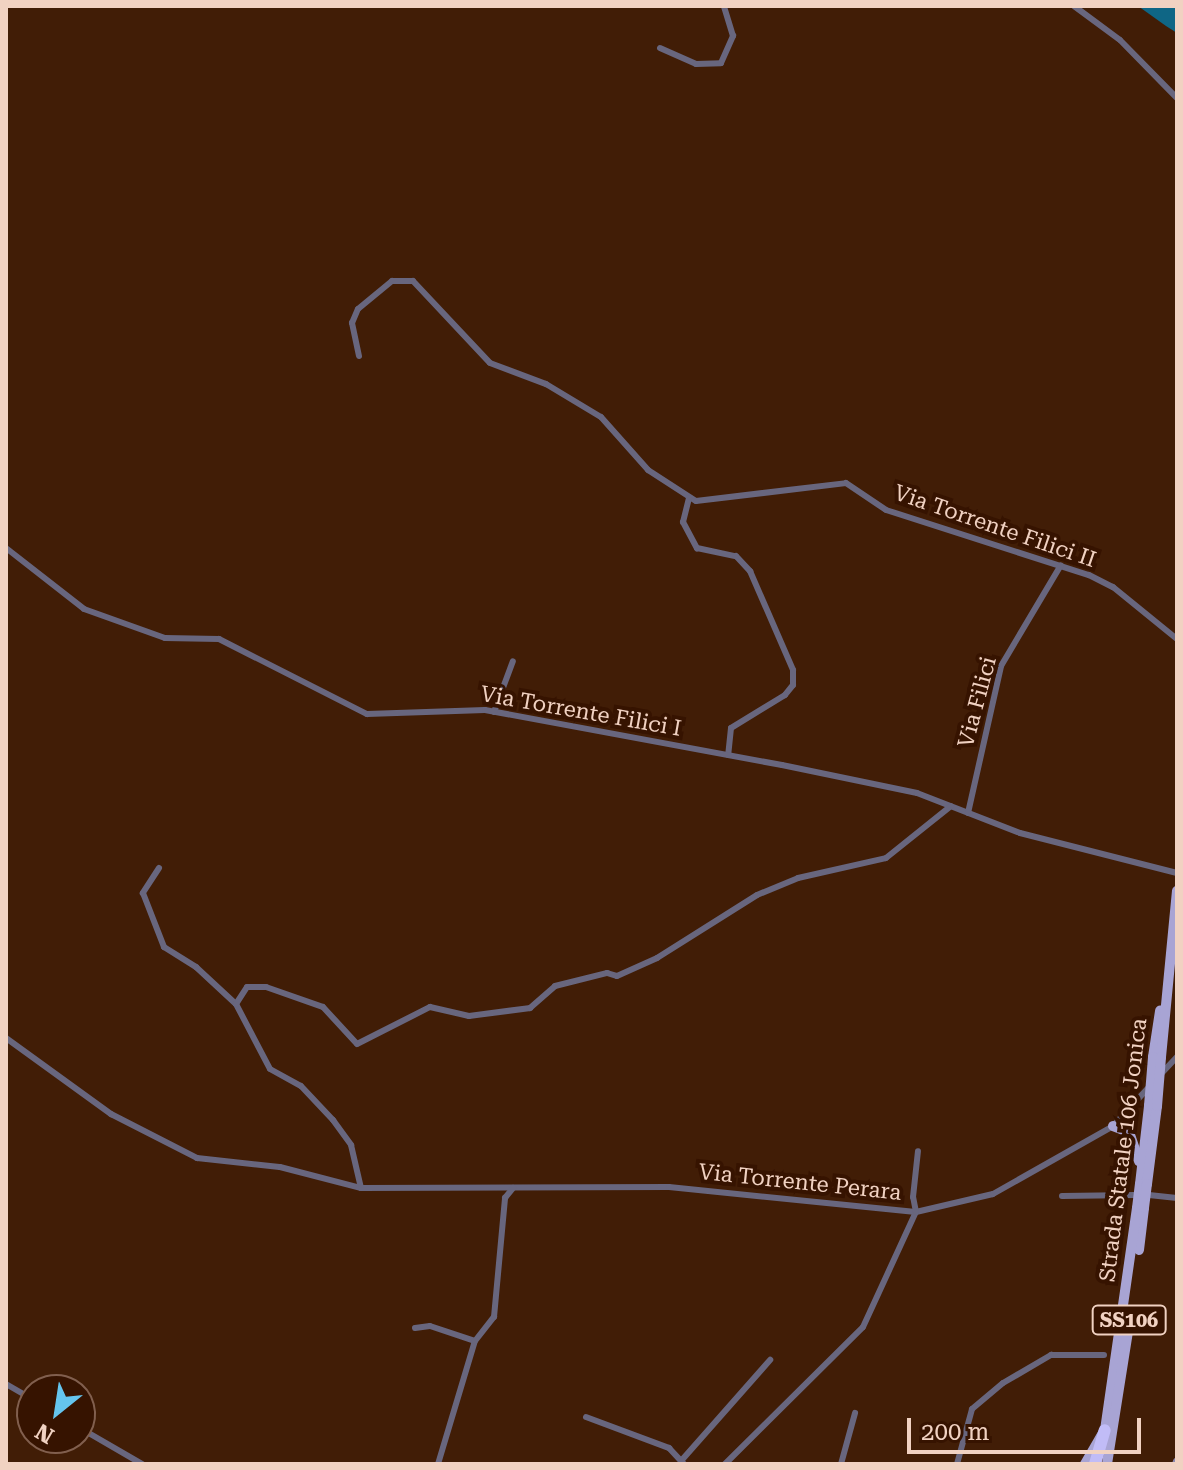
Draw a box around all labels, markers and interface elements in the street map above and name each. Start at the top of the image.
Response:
street label: Via Torrente Filici II [891,479,1099,573]
street label: Via Filici [952,654,1002,750]
street label: Via Torrente Filici I [478,680,684,742]
street label: Strada Statale 106 Jonica [1094,1017,1152,1283]
street label: Via Torrente Perara [697,1158,903,1206]
road number: SS106 [1091,1304,1167,1336]
north arrow [16,1374,96,1454]
scale bar [911,1402,1145,1452]
text: N [31,1418,58,1449]
text: 200 m [921,1418,989,1446]

